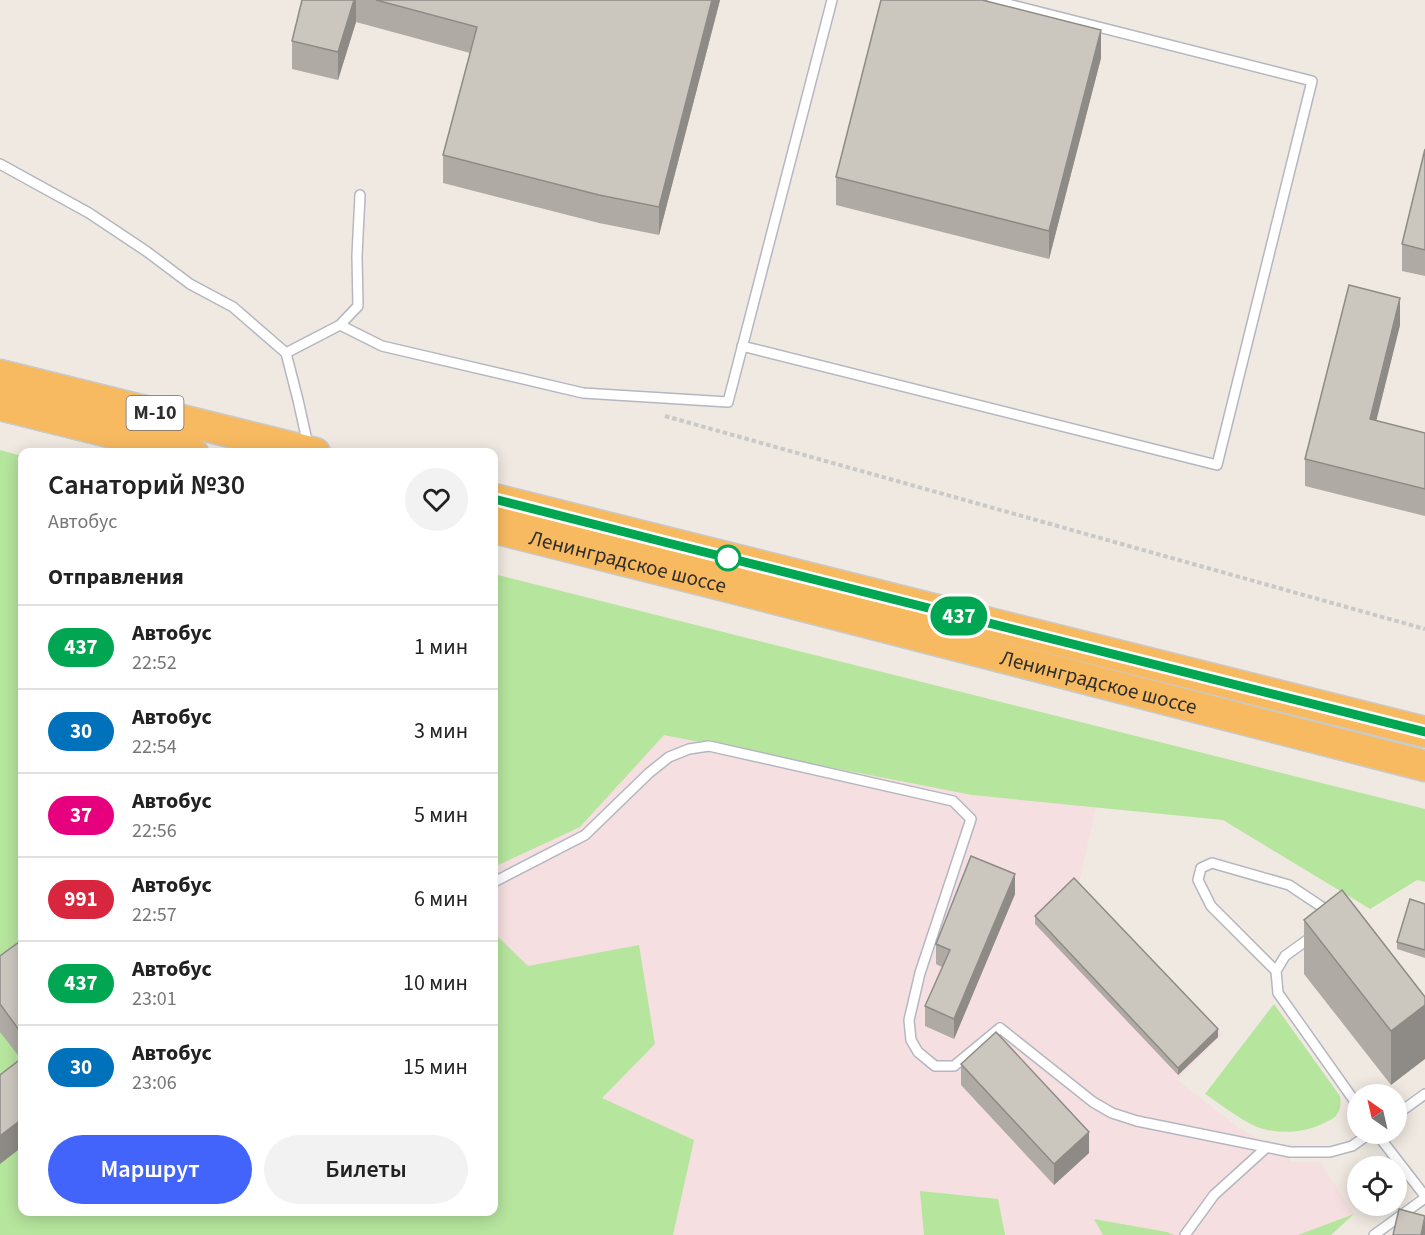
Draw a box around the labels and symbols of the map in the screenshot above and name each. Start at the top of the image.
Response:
road number: М-10 [126,396,184,430]
street label: Ленинградское шоссе [526,522,730,601]
unlabelled marker [715,545,741,571]
line badge: 437 [924,596,994,636]
street label: Ленинградское шоссе [997,642,1200,722]
north arrow [1347,1084,1407,1144]

